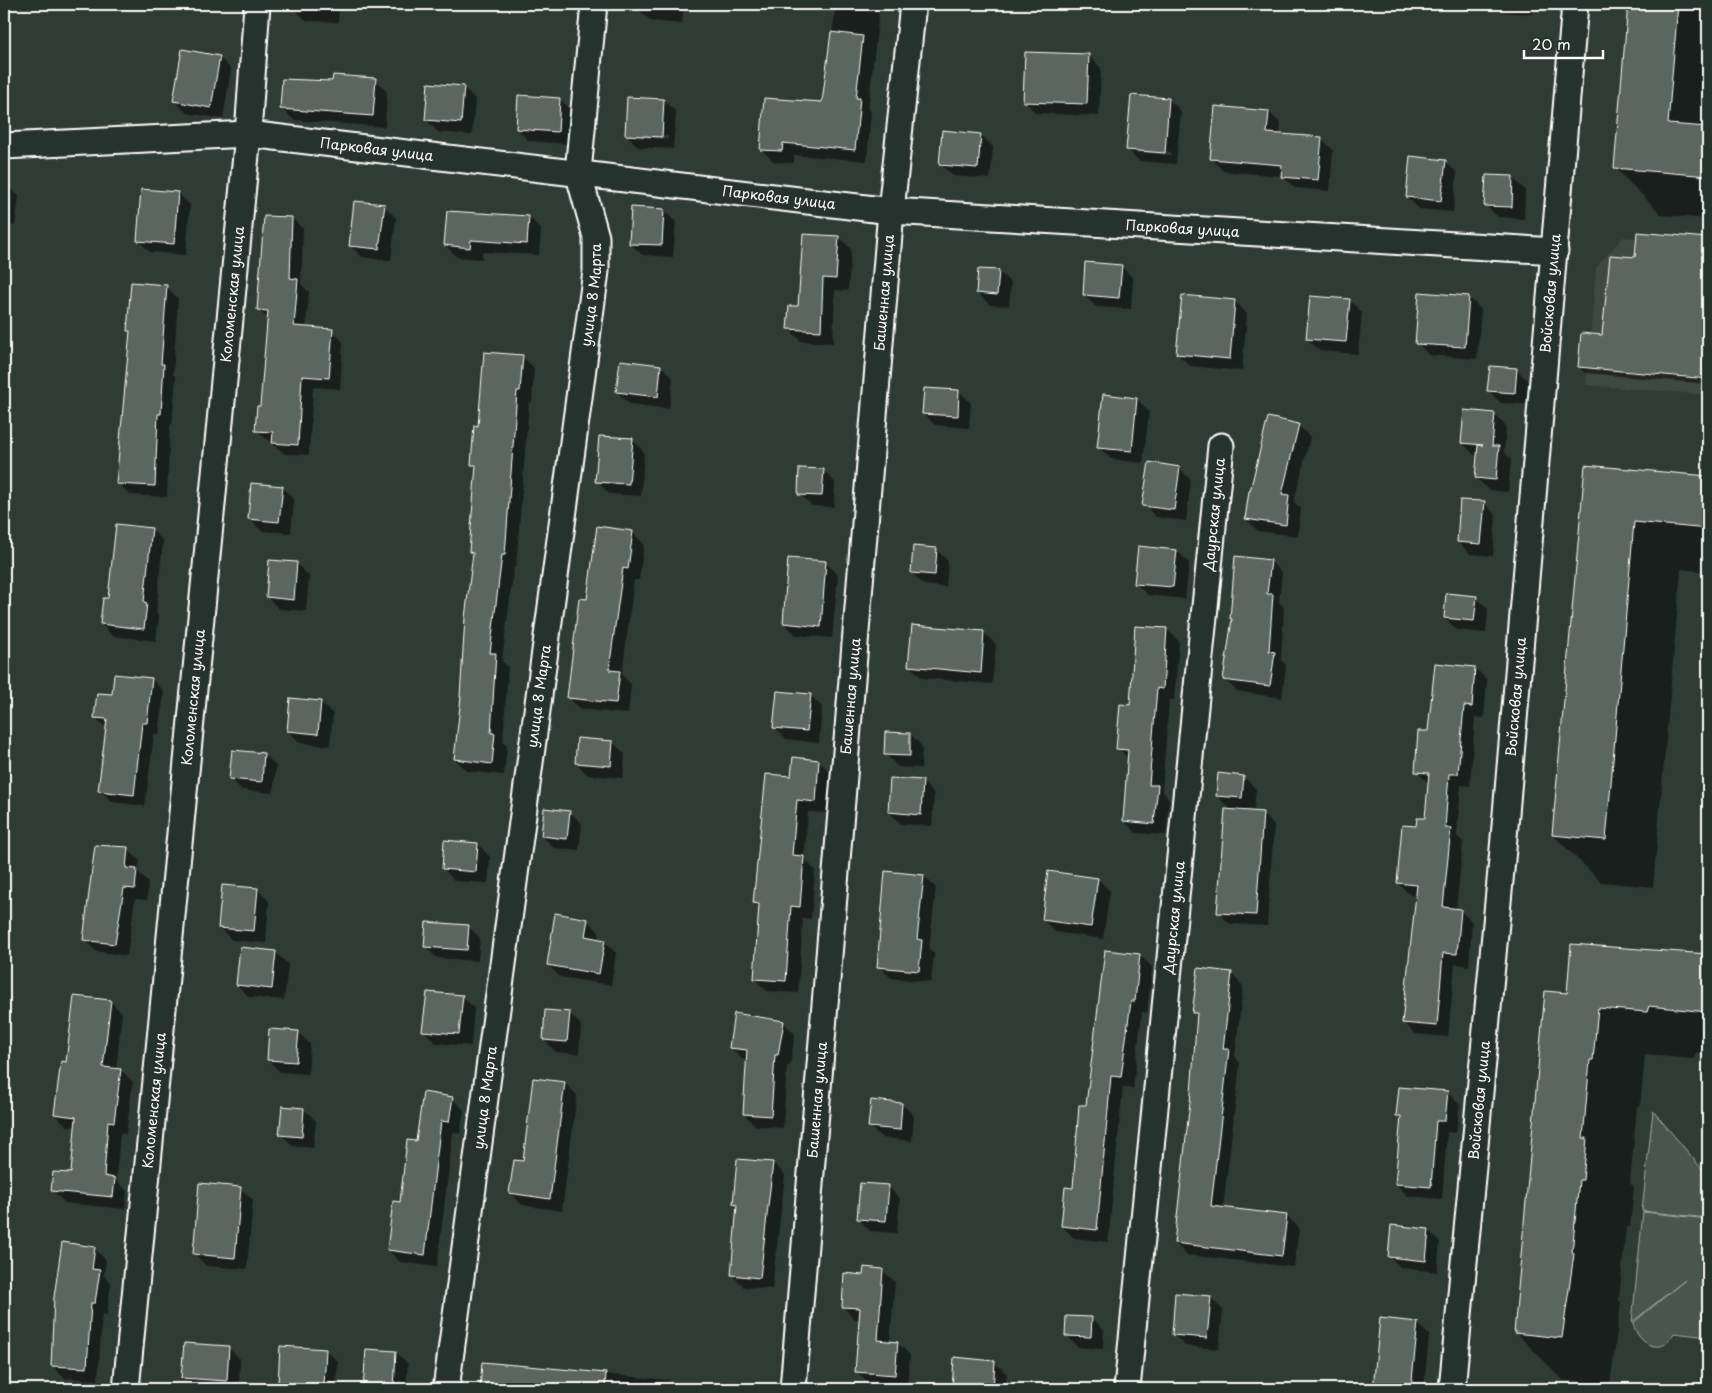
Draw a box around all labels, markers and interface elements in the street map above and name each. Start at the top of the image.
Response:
scale bar [1524,28,1603,60]
text: 20 m [1532,32,1571,55]
street label: Парковая улица [319,132,435,166]
street label: Парковая улица [721,180,837,214]
street label: Парковая улица [1125,214,1240,242]
street label: Коломенская улица [215,225,249,363]
street label: Башенная улица [868,233,899,352]
street label: Войсковая улица [1534,233,1565,354]
street label: улица 8 Марта [575,243,606,348]
street label: Даурская улица [1198,457,1230,573]
street label: Коломенская улица [176,628,210,766]
street label: Войсковая улица [1500,636,1531,757]
street label: Башенная улица [835,637,865,755]
street label: улица 8 Марта [521,643,556,749]
street label: Даурская улица [1157,860,1190,976]
street label: Коломенская улица [137,1031,171,1169]
street label: Войсковая улица [1463,1040,1495,1161]
street label: Башенная улица [801,1041,832,1159]
street label: улица 8 Марта [467,1044,502,1150]

